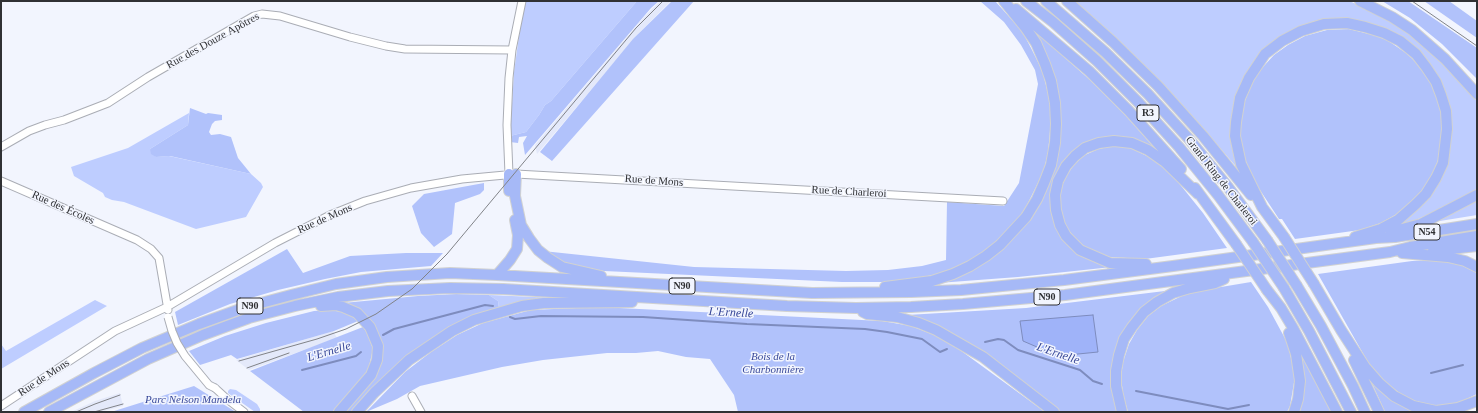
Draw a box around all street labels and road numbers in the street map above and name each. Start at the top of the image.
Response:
street label: Rue des Douze Apôtres [164,10,262,72]
road number: R3 [1137,105,1159,121]
street label: Grand Ring de Charleroi [1182,134,1260,228]
street label: Rue de Mons [624,172,684,190]
street label: Rue de Charleroi [811,183,887,201]
street label: Rue des Écoles [30,188,96,228]
street label: Rue de Mons [296,201,354,237]
road number: N54 [1414,224,1440,240]
road number: N90 [669,278,695,294]
road number: N90 [1034,289,1060,305]
road number: N90 [237,298,263,314]
street label: Rue de Mons [16,356,72,400]

